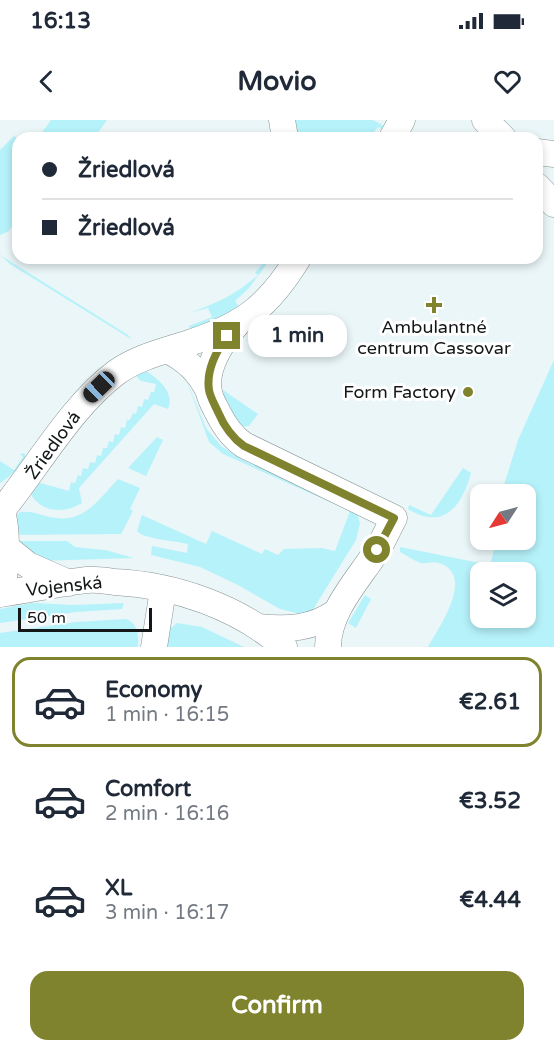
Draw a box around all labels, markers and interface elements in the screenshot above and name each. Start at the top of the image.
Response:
text: 16:13 [30,8,91,34]
icon: back [30,65,63,98]
text: Movio [237,65,317,98]
icon: heart [491,65,524,98]
text: Žriedlová [78,157,175,183]
text: Žriedlová [78,215,175,241]
marker: Ambulantné centrum Cassovar [425,296,443,314]
callout: 1 min [248,315,347,357]
place label: Ambulantné centrum Cassovar [357,316,511,359]
route end [213,322,240,349]
text: 1 min [271,324,324,348]
car [80,368,118,406]
place label: Form Factory [343,381,456,403]
marker: Form Factory [461,385,475,399]
street label: Žriedlová [21,406,85,484]
north arrow [470,484,536,550]
map controls [470,484,536,628]
route start [363,536,390,563]
button: layers [470,562,536,628]
street label: Vojenská [25,571,103,601]
scale bar [18,605,152,633]
text: 50 m [27,608,66,628]
icon: car [33,675,87,729]
text: Economy [105,677,202,703]
text: €2.61 [459,689,521,715]
text: 1 min · 16:15 [105,703,229,727]
icon: car [33,774,87,828]
text: Comfort [105,776,191,802]
text: €3.52 [459,788,521,814]
text: 2 min · 16:16 [105,802,229,826]
icon: car [33,873,87,927]
text: XL [105,875,132,901]
text: €4.44 [459,887,521,913]
text: 3 min · 16:17 [105,901,229,925]
button: Confirm [30,971,524,1040]

